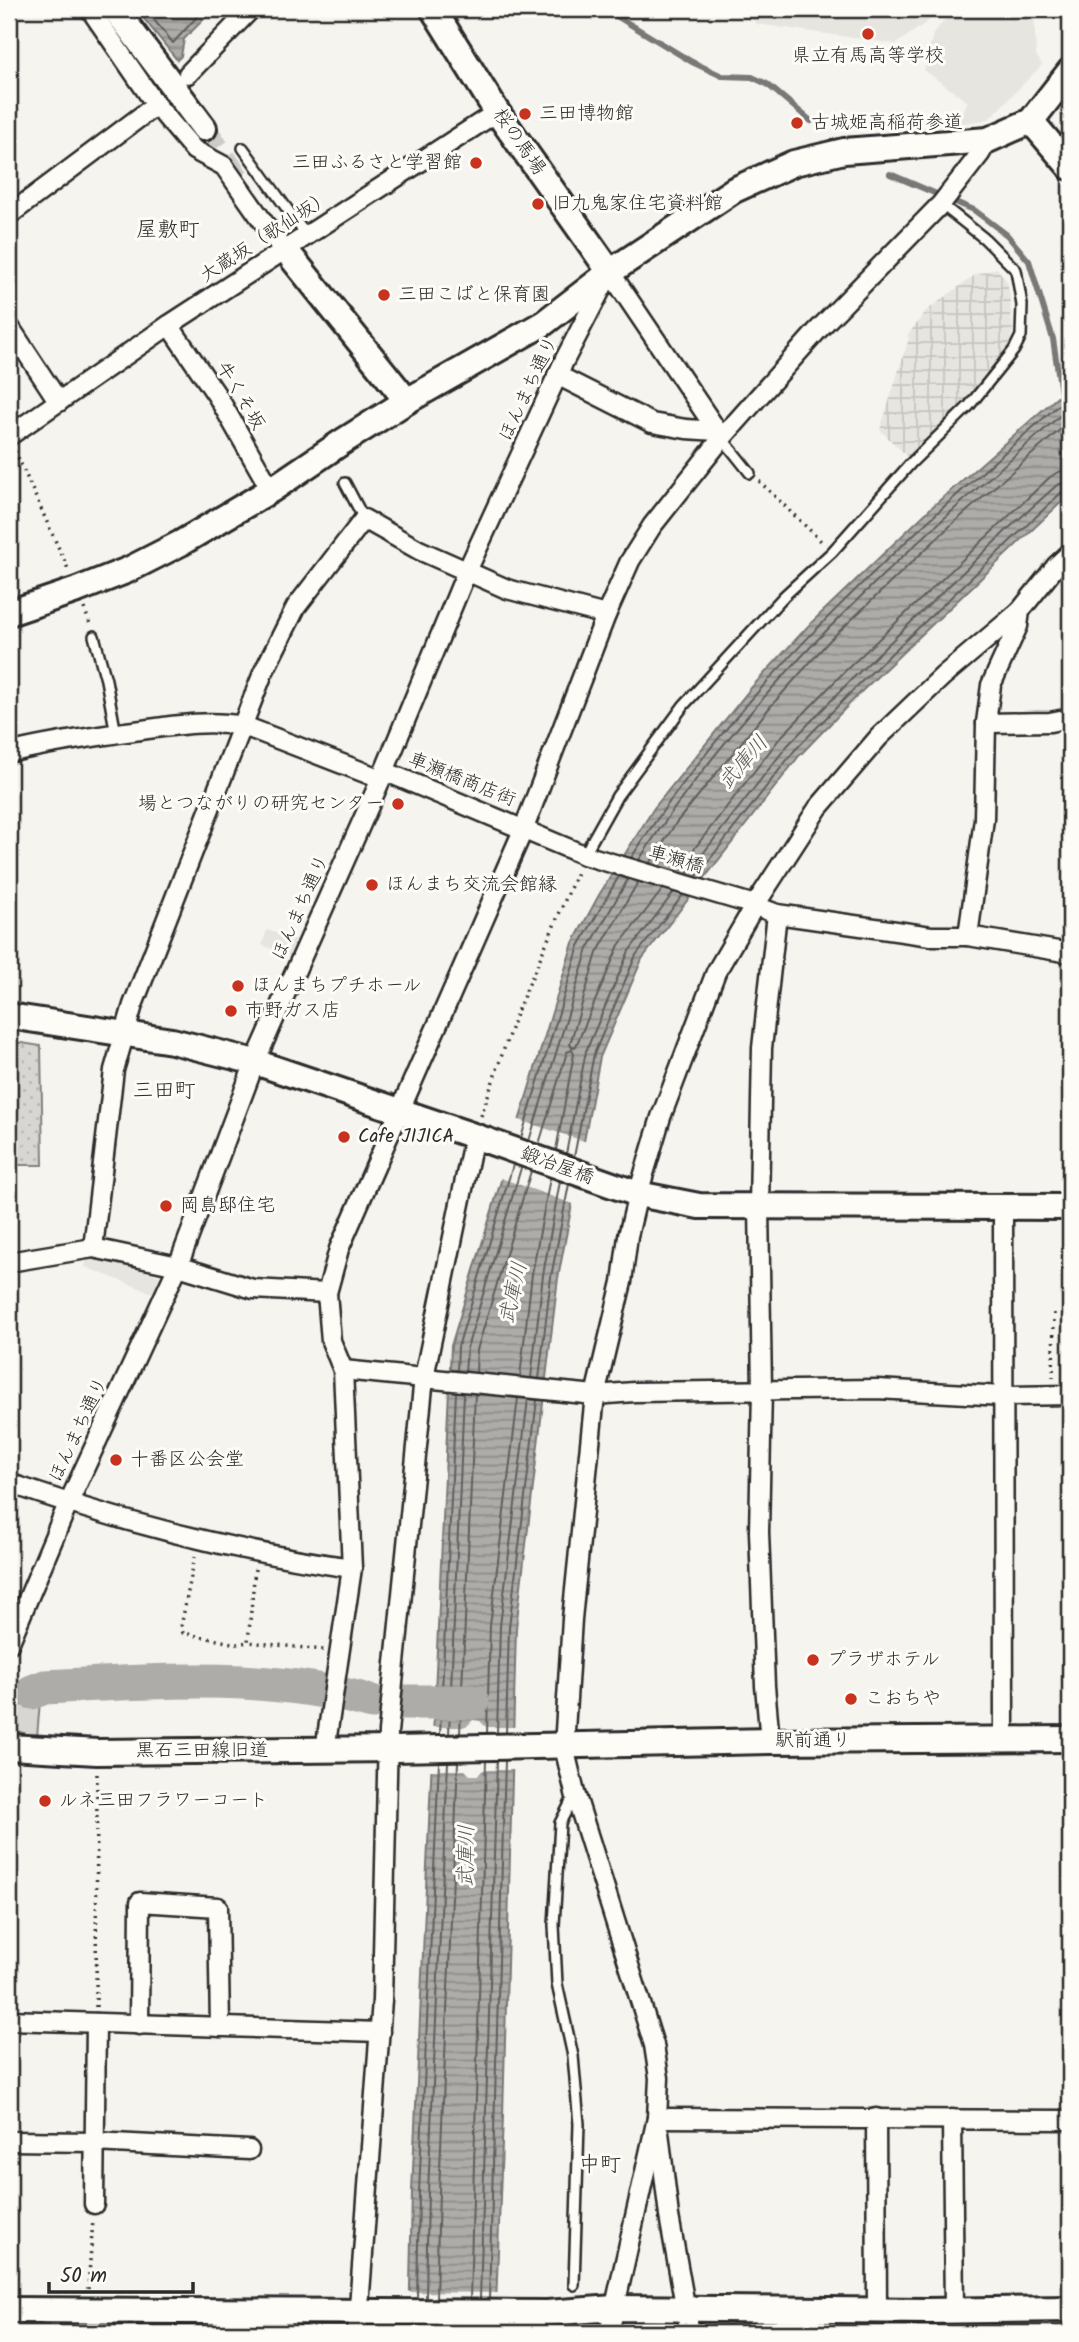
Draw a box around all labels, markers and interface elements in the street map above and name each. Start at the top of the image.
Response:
marker: 県立有馬高等学校 [860,26,876,42]
place label: 県立有馬高等学校 [792,41,944,71]
place label: 三田博物館 [539,99,634,129]
street label: 桜の馬場 [485,102,553,182]
marker: 三田博物館 [517,106,533,122]
place label: 古城姫高稲荷参道 [811,108,963,138]
marker: 古城姫高稲荷参道 [789,115,805,131]
place label: 三田ふるさと学習館 [292,148,462,178]
marker: 三田ふるさと学習館 [468,155,484,171]
street label: 大蔵坂（歌仙坂） [194,183,338,291]
place label: 旧九鬼家住宅資料館 [552,189,723,219]
marker: 旧九鬼家住宅資料館 [530,196,546,212]
district label: 屋敷町 [137,214,200,247]
place label: 三田こばと保育園 [398,280,550,310]
marker: 三田こばと保育園 [376,287,392,303]
street label: ほんまち通り [491,331,567,447]
street label: 牛くそ坂 [208,356,272,436]
water label: 武庫川 [711,728,777,798]
street label: 車瀬橋商店街 [404,745,520,815]
place label: 場とつながりの研究センター [138,789,384,819]
marker: 場とつながりの研究センター [390,796,406,812]
street label: 車瀬橋 [644,838,708,882]
street label: ほんまち通り [264,850,338,966]
place label: ほんまち交流会館縁 [386,870,557,900]
marker: ほんまち交流会館縁 [364,877,380,893]
place label: ほんまちプチホール [252,971,422,1001]
marker: ほんまちプチホール [230,978,246,994]
place label: 市野ガス店 [245,996,340,1026]
marker: 市野ガス店 [223,1003,239,1019]
district label: 三田町 [133,1075,196,1108]
place label: Cafe JIJICA [358,1122,454,1152]
marker: Cafe JIJICA [336,1129,352,1145]
street label: 鍛冶屋橋 [516,1139,598,1193]
place label: 岡島邸住宅 [180,1191,275,1221]
marker: 岡島邸住宅 [158,1198,174,1214]
water label: 武庫川 [491,1259,537,1327]
street label: ほんまち通り [41,1372,117,1488]
place label: 十番区公会堂 [130,1445,244,1475]
marker: 十番区公会堂 [108,1452,124,1468]
place label: プラザホテル [827,1645,940,1675]
marker: プラザホテル [805,1652,821,1668]
place label: こおちや [865,1684,941,1714]
marker: こおちや [843,1691,859,1707]
street label: 駅前通り [775,1726,851,1756]
street label: 黒石三田線旧道 [135,1736,269,1766]
place label: ルネ三田フラワーコート [59,1786,268,1816]
marker: ルネ三田フラワーコート [37,1793,53,1809]
water label: 武庫川 [450,1824,484,1888]
district label: 中町 [579,2149,621,2182]
scale bar [49,2251,192,2295]
text: 50 m [60,2260,107,2293]

